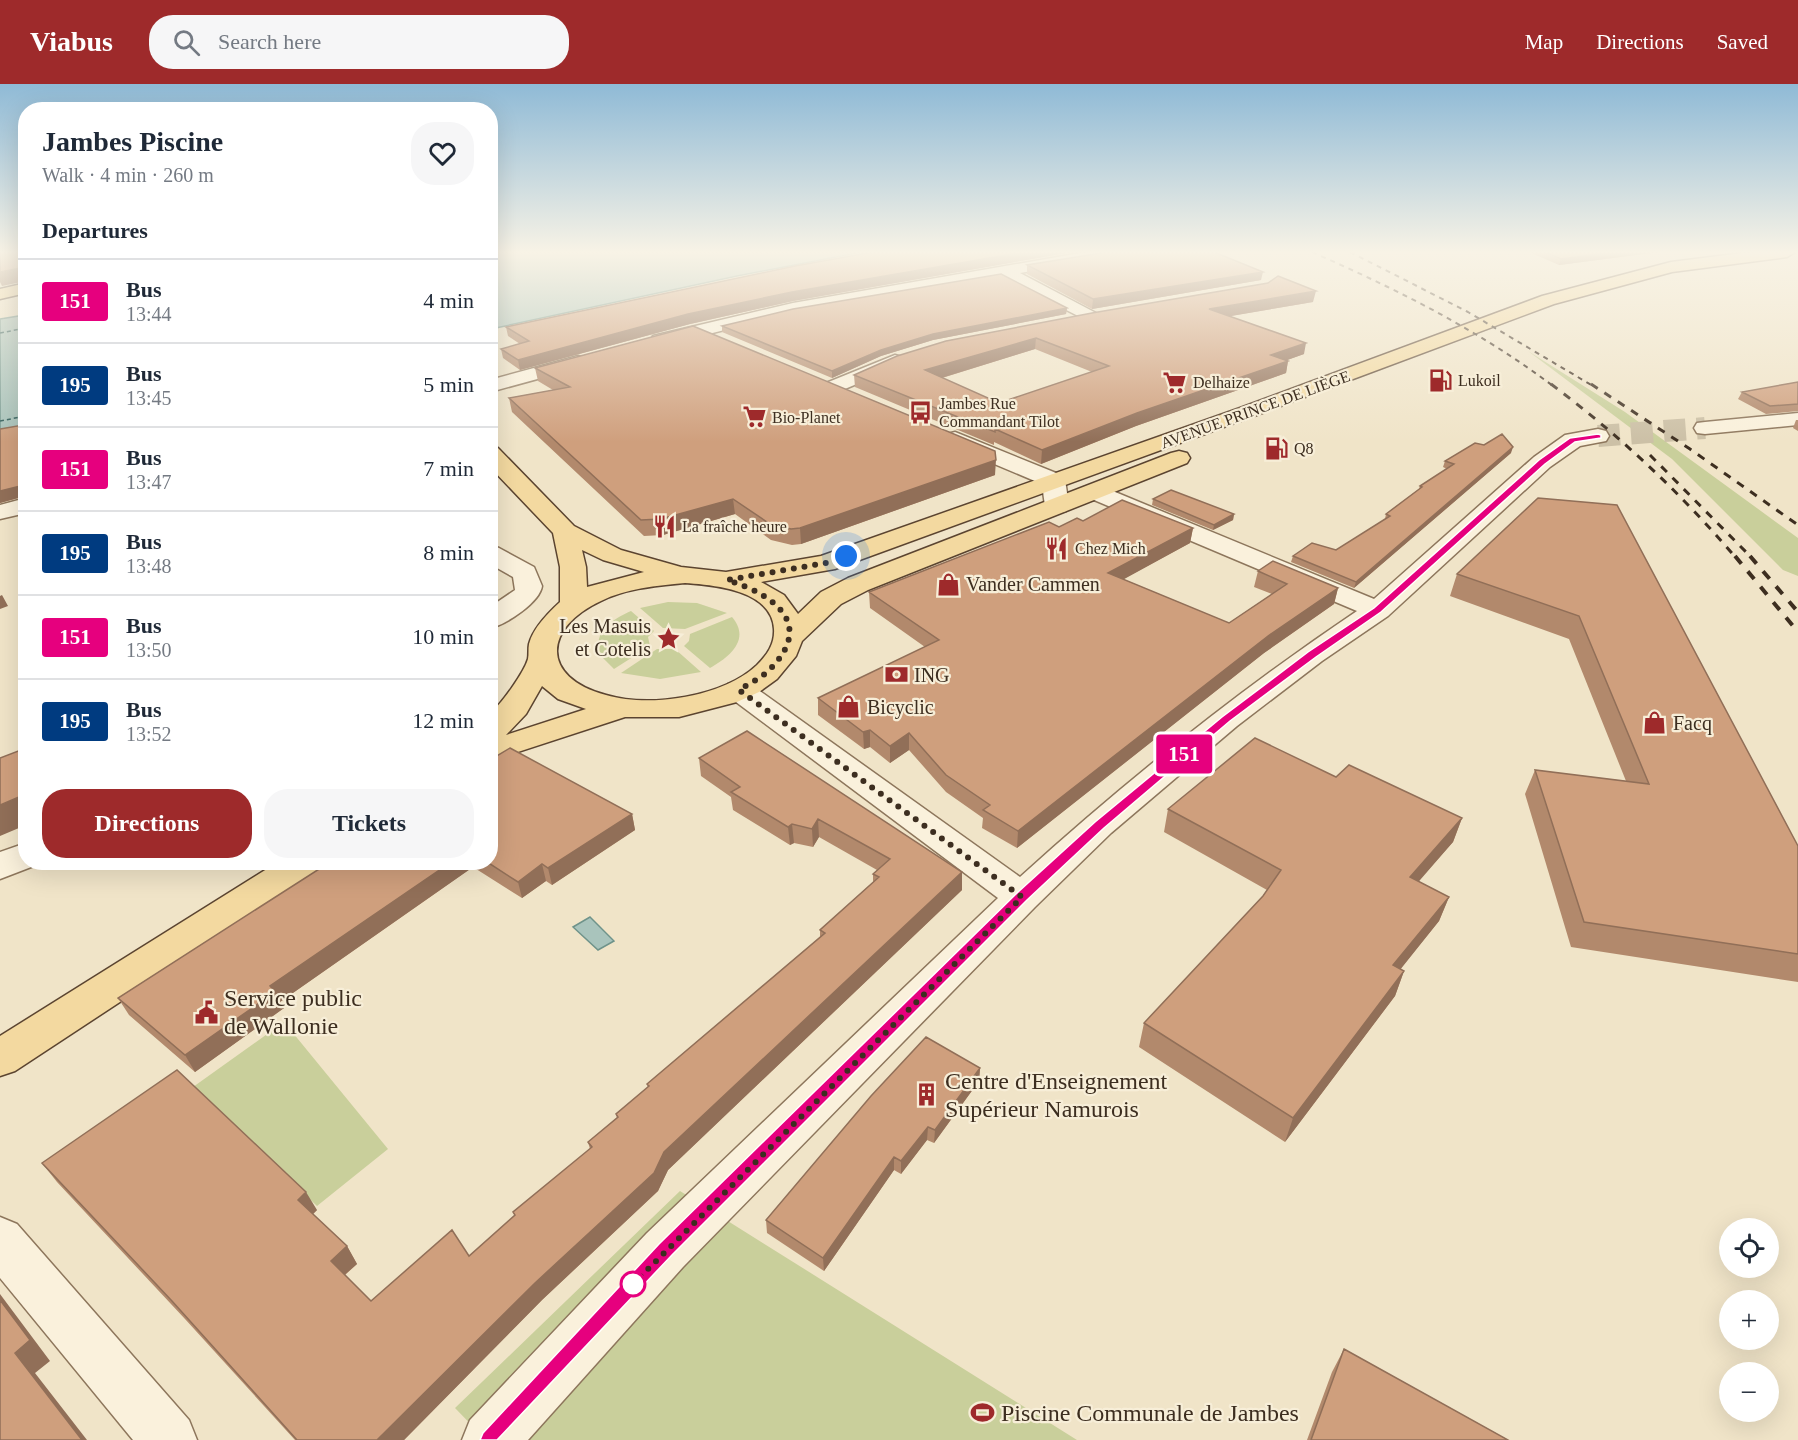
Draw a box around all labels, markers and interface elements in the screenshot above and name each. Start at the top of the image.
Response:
search box [149,15,569,69]
text: Viabus [30,26,113,57]
icon: search [170,26,203,59]
text: Search here [218,29,321,54]
text: Map [1525,30,1563,54]
text: Directions [1596,30,1684,54]
text: Saved [1717,30,1768,54]
button: heart [411,122,474,185]
text: Jambes Piscine [42,126,223,157]
text: Walk · 4 min · 260 m [42,164,214,186]
text: Departures [42,218,148,243]
text: Bus [126,277,161,302]
text: 4 min [423,288,474,313]
text: 151 [59,289,91,313]
text: 13:44 [126,303,172,325]
text: Bus [126,361,161,386]
street label: AVENUE PRINCE DE LIÈGE [1158,366,1352,452]
fuel station icon: Lukoil [1427,367,1453,393]
supermarket icon: Delhaize [1162,369,1188,395]
text: 5 min [423,372,474,397]
place label: Lukoil [1458,372,1501,389]
text: 195 [59,373,91,397]
place label: Delhaize [1193,374,1250,391]
text: 13:45 [126,387,172,409]
place label: Jambes Rue Commandant Tilot [939,395,1060,430]
bus stop icon: Jambes Rue Commandant Tilot [908,399,934,425]
supermarket icon: Bio-Planet [741,404,767,430]
place label: Bio-Planet [772,409,841,426]
fuel station icon: Q8 [1263,435,1289,461]
place label: Q8 [1294,440,1314,457]
text: Bus [126,445,161,470]
text: 7 min [423,456,474,481]
text: 151 [59,457,91,481]
text: 13:47 [126,471,172,493]
restaurant icon: La fraîche heure [651,513,677,539]
place label: La fraîche heure [682,518,787,535]
text: Bus [126,529,161,554]
restaurant icon: Chez Mich [1044,535,1070,561]
text: 8 min [423,540,474,565]
place label: Chez Mich [1075,540,1146,557]
text: 195 [59,541,91,565]
your location [831,541,861,571]
text: 13:48 [126,555,172,577]
shop icon: Vander Cammen [935,571,961,597]
place label: Vander Cammen [966,573,1100,595]
text: Bus [126,613,161,638]
place label: Les Masuis et Cotelis [559,615,651,660]
text: 10 min [412,624,474,649]
text: 151 [59,625,91,649]
place icon: Les Masuis et Cotelis [656,625,682,651]
text: 13:50 [126,639,172,661]
bank icon: ING [883,662,909,688]
place label: ING [914,664,950,686]
shop icon: Bicyclic [836,694,862,720]
place label: Bicyclic [867,696,934,719]
text: Bus [126,697,161,722]
text: 12 min [412,708,474,733]
text: 195 [59,709,91,733]
shop icon: Facq [1642,710,1668,736]
place label: Facq [1673,712,1712,735]
text: 13:52 [126,723,172,745]
line badge: 151 [1150,734,1218,774]
text: 151 [1168,742,1200,766]
button: Directions [42,789,252,858]
button: Tickets [264,789,474,858]
place label: Service public de Wallonie [224,985,362,1039]
public building icon: Service public de Wallonie [193,999,219,1025]
place label: Centre d'Enseignement Supérieur Namurois [945,1068,1168,1122]
building icon: Centre d'Enseignement Supérieur Namurois [914,1082,940,1108]
map controls [1719,1218,1779,1422]
button: locate [1719,1218,1779,1278]
unlabelled marker [620,1271,646,1297]
button: + [1719,1290,1779,1350]
button: − [1719,1362,1779,1422]
sports icon: Piscine Communale de Jambes [970,1400,996,1426]
place label: Piscine Communale de Jambes [1001,1400,1299,1426]

